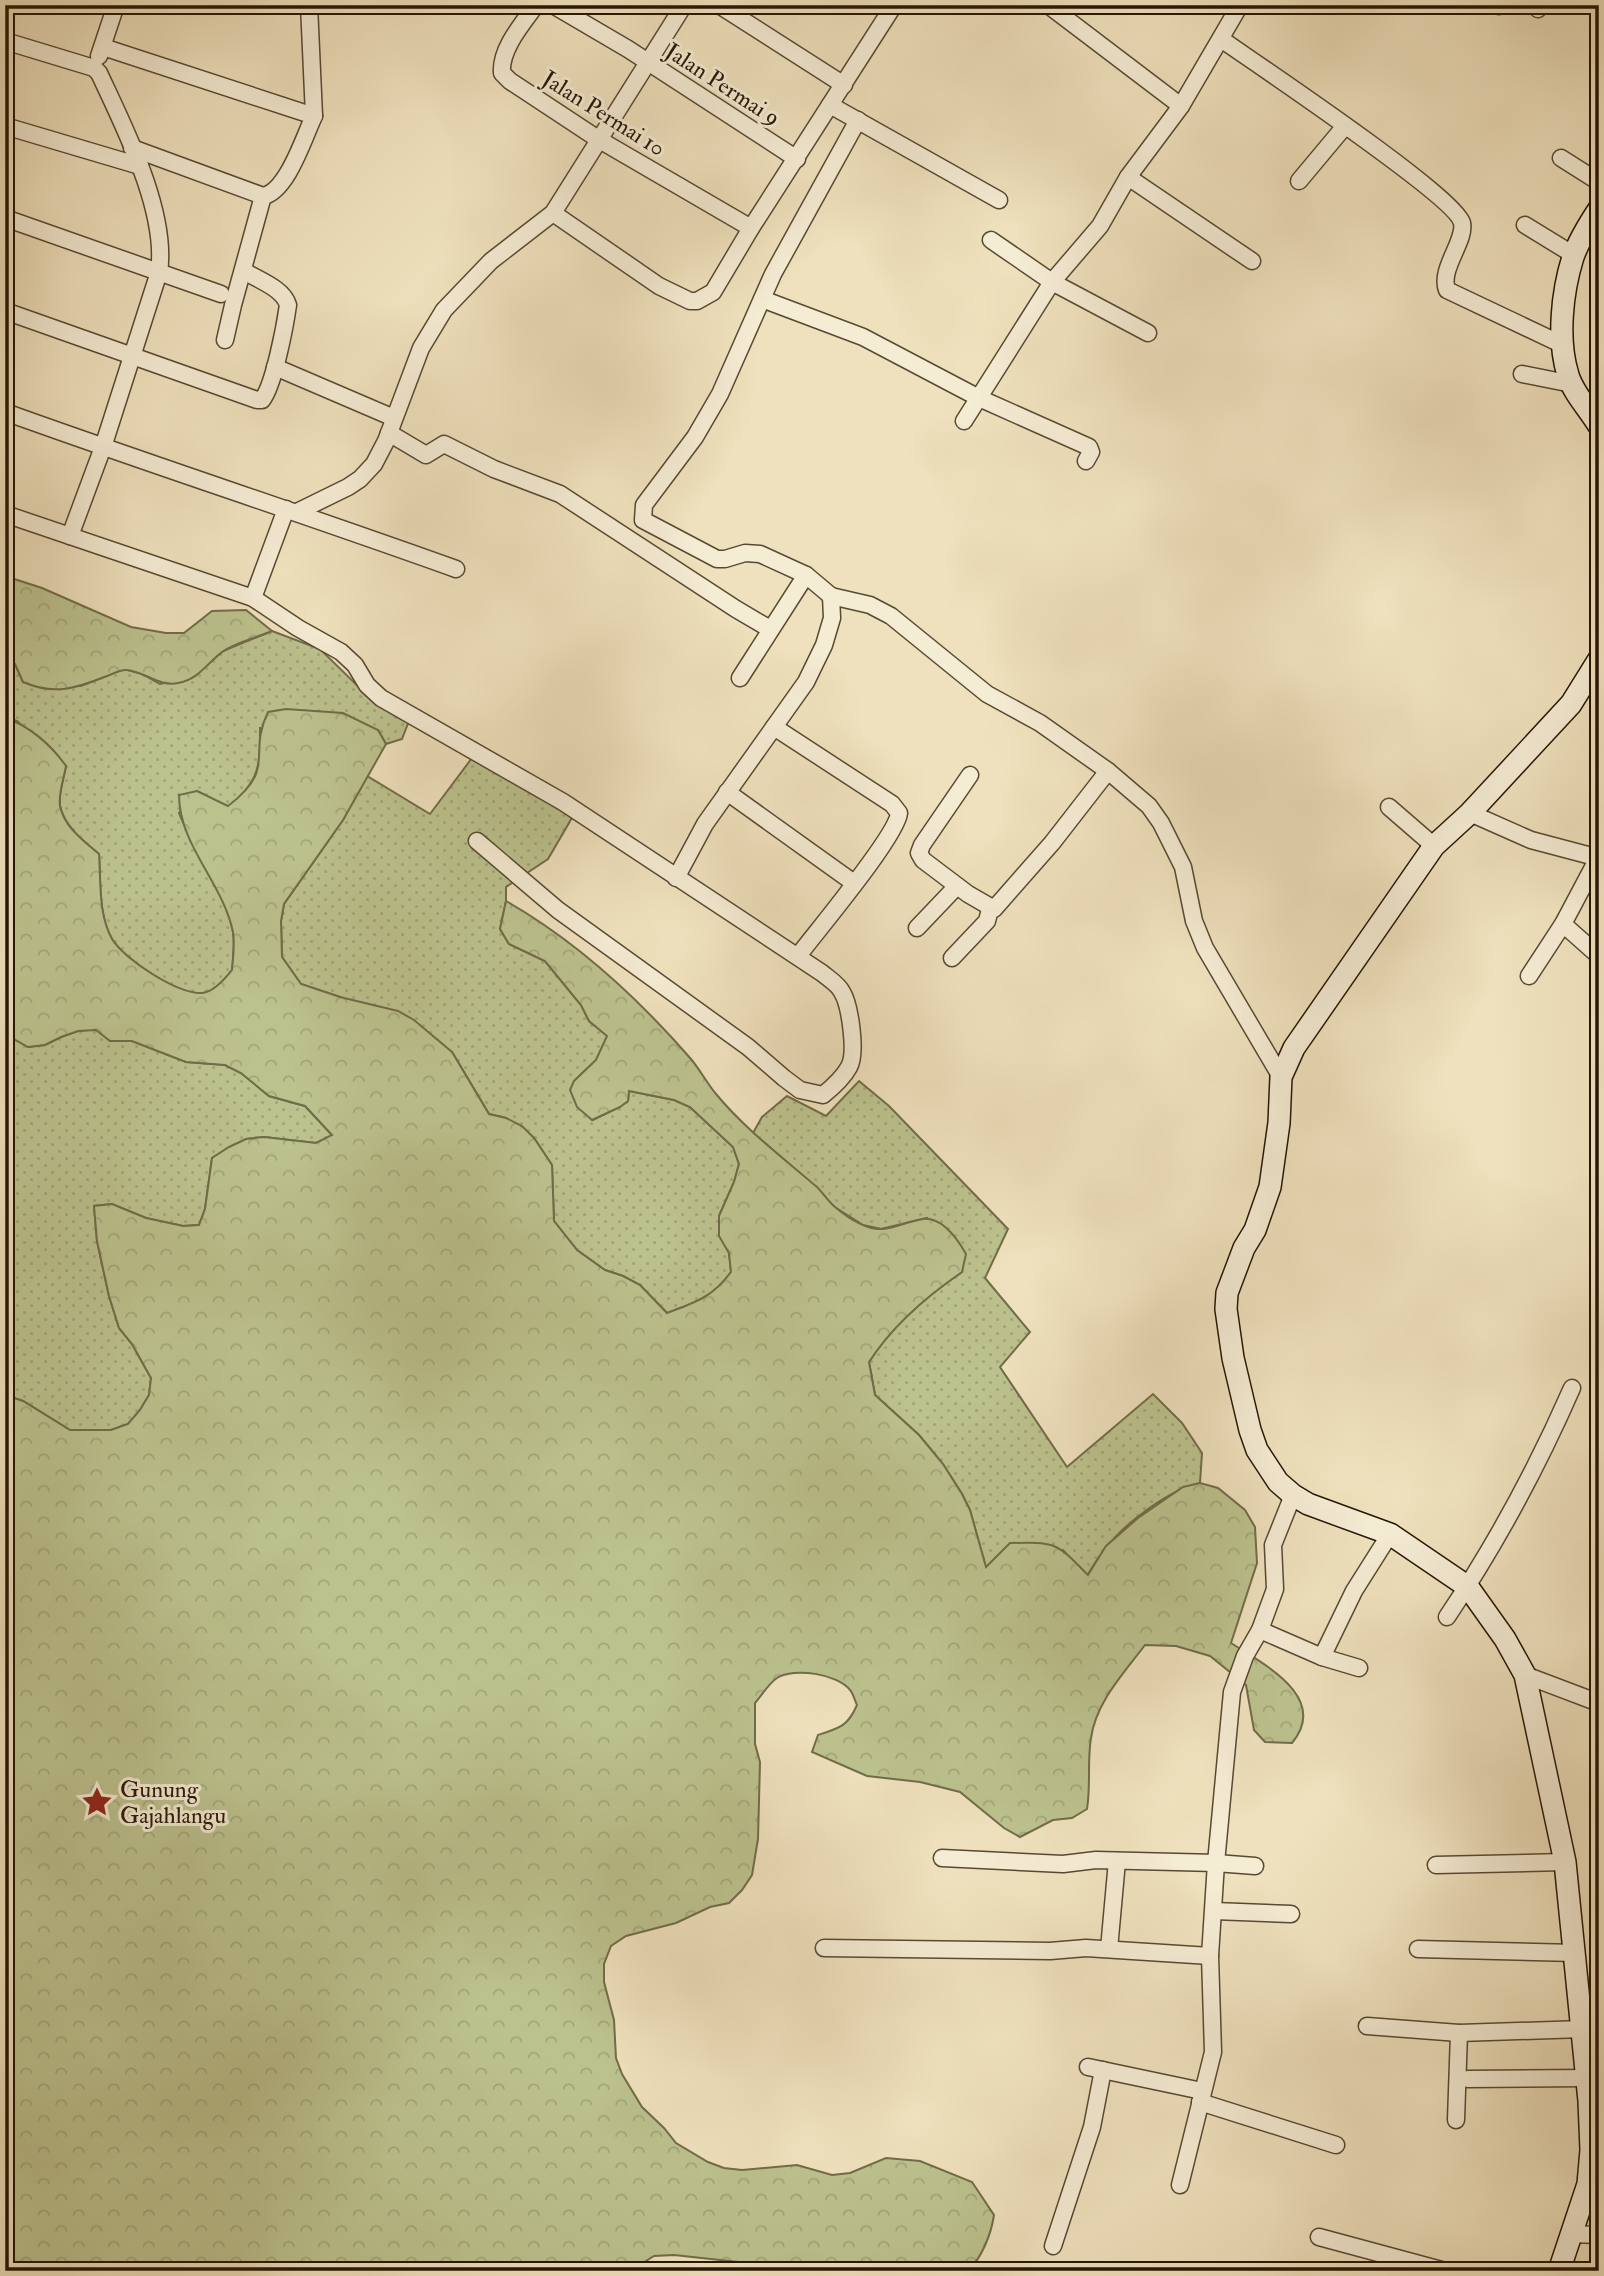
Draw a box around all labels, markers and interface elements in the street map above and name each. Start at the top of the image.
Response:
street label: Jalan Permai 9 [659,36,786,132]
street label: Jalan Permai 10 [536,64,671,163]
place label: Gunung Gajahlangu [120,1775,226,1830]
place icon: Gunung Gajahlangu [80,1785,114,1819]

